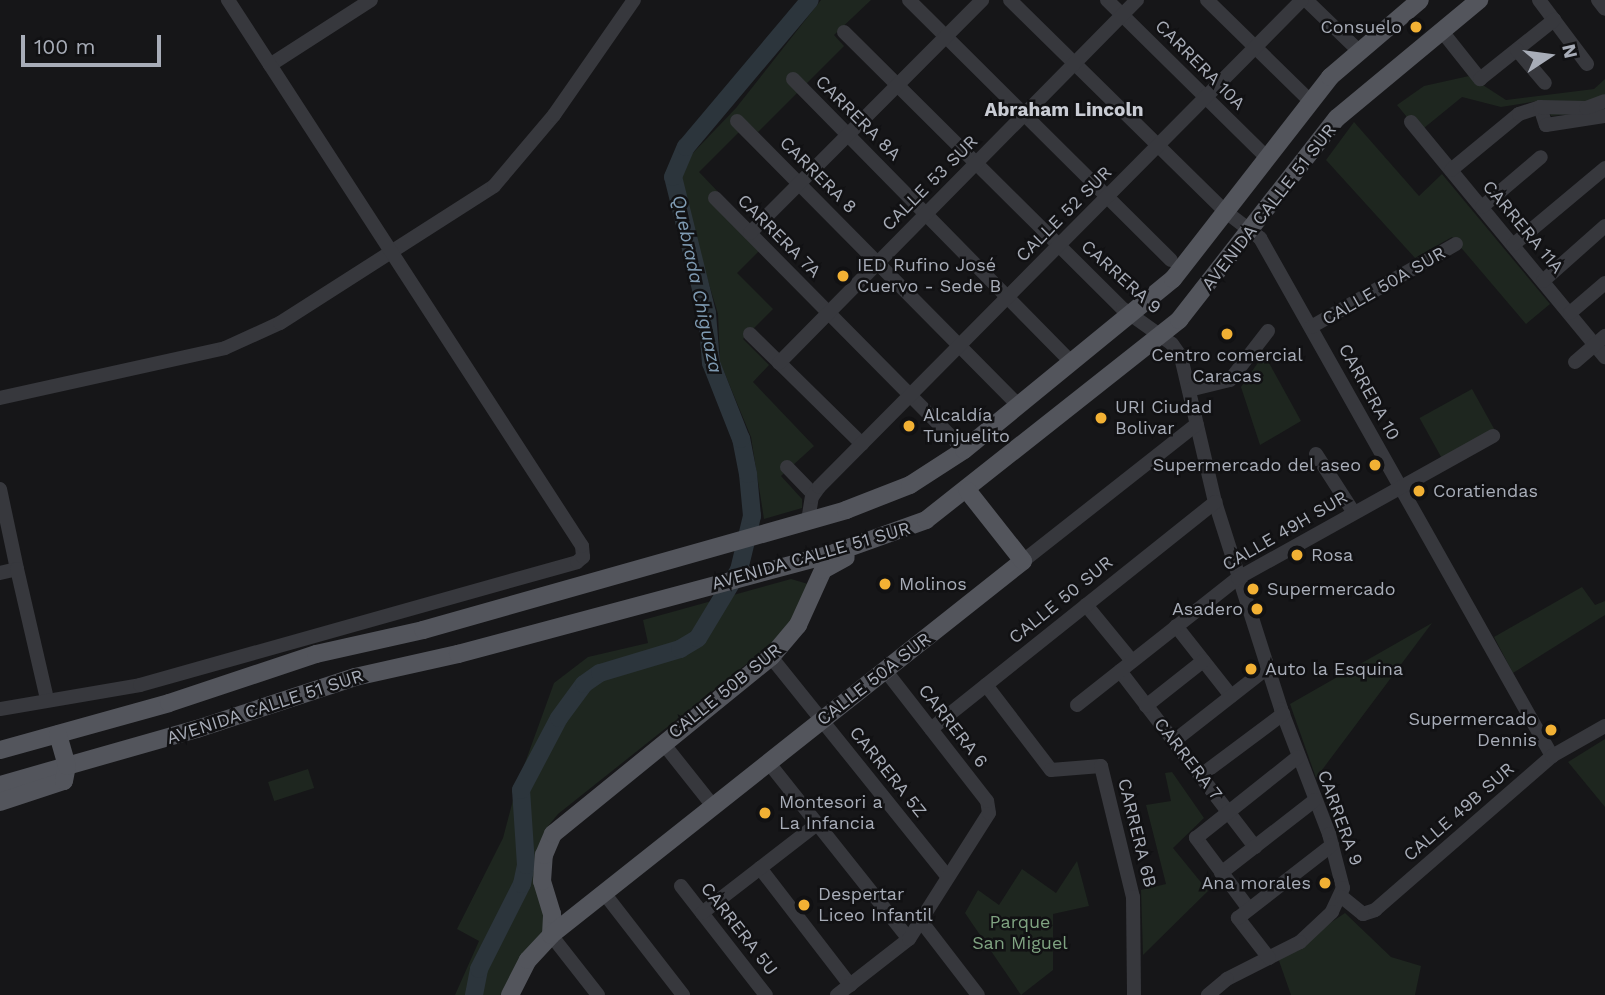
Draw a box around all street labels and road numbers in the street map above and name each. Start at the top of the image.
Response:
street label: CARRERA 10A [1150,15,1250,115]
street label: CARRERA 8A [811,71,905,165]
street label: AVENIDA CALLE 51 SUR [1197,119,1341,295]
street label: CALLE 53 SUR [878,131,982,235]
street label: CARRERA 8 [775,132,861,218]
street label: CALLE 52 SUR [1012,162,1116,266]
street label: CARRERA 11A [1478,176,1568,278]
street label: CARRERA 7A [732,189,826,283]
street label: CARRERA 9 [1076,235,1166,319]
street label: CALLE 50A SUR [1318,242,1450,330]
street label: CARRERA 10 [1333,340,1405,444]
street label: CALLE 49H SUR [1219,486,1351,576]
street label: AVENIDA CALLE 51 SUR [709,517,913,595]
street label: CALLE 50 SUR [1005,552,1117,648]
street label: CALLE 50A SUR [812,628,936,730]
street label: CALLE 50B SUR [664,639,786,743]
street label: AVENIDA CALLE 51 SUR [164,665,366,749]
street label: CARRERA 6 [914,680,992,772]
street label: CARRERA 7 [1149,713,1227,805]
street label: CARRERA 5Z [845,722,931,822]
street label: CALLE 49B SUR [1399,758,1519,866]
street label: CARRERA 9 [1313,767,1367,869]
street label: CARRERA 6B [1113,776,1161,890]
street label: CARRERA 5U [696,878,782,980]

